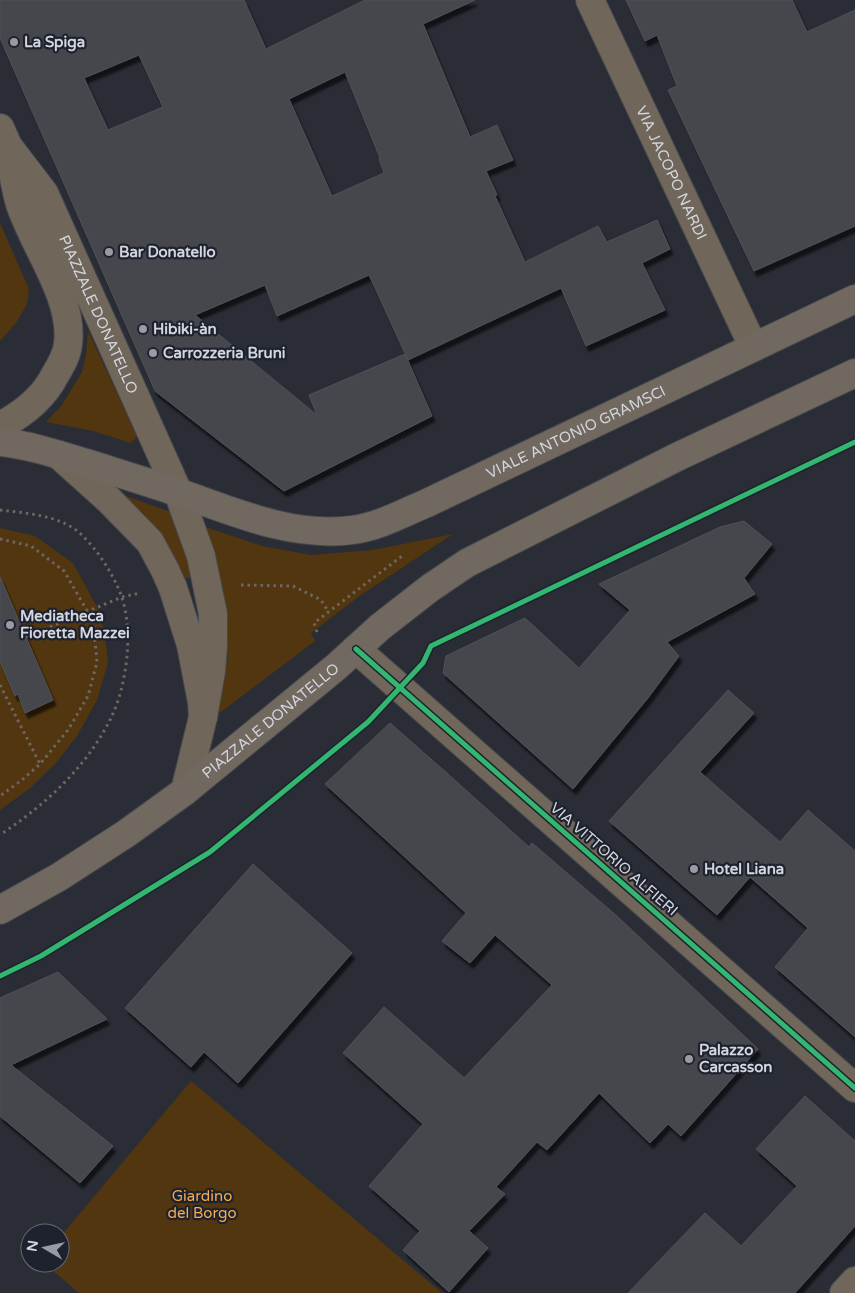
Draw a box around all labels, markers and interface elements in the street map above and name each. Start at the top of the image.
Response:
place label: La Spiga [24,33,85,52]
marker: La Spiga [8,36,20,48]
street label: VIA JACOPO NARDI [632,103,711,243]
street label: PIAZZALE DONATELLO [55,232,142,397]
place label: Bar Donatello [119,243,216,261]
marker: Bar Donatello [103,246,115,258]
place label: Hibiki-àn [153,320,217,338]
marker: Hibiki-àn [137,323,149,335]
place label: Carrozzeria Bruni [163,344,286,362]
marker: Carrozzeria Bruni [147,347,159,359]
street label: VIALE ANTONIO GRAMSCI [483,382,668,482]
place label: Mediatheca Fioretta Mazzei [20,607,130,642]
marker: Mediatheca Fioretta Mazzei [4,619,16,631]
street label: PIAZZALE DONATELLO [198,659,343,782]
street label: VIA VITTORIO ALFIERI [546,799,682,919]
place label: Hotel Liana [704,860,784,878]
marker: Hotel Liana [688,863,700,875]
place label: Palazzo Carcasson [699,1041,772,1076]
marker: Palazzo Carcasson [683,1053,695,1065]
park label: Giardino del Borgo [167,1187,237,1222]
north arrow [20,1223,70,1273]
text: N [23,1239,42,1253]

